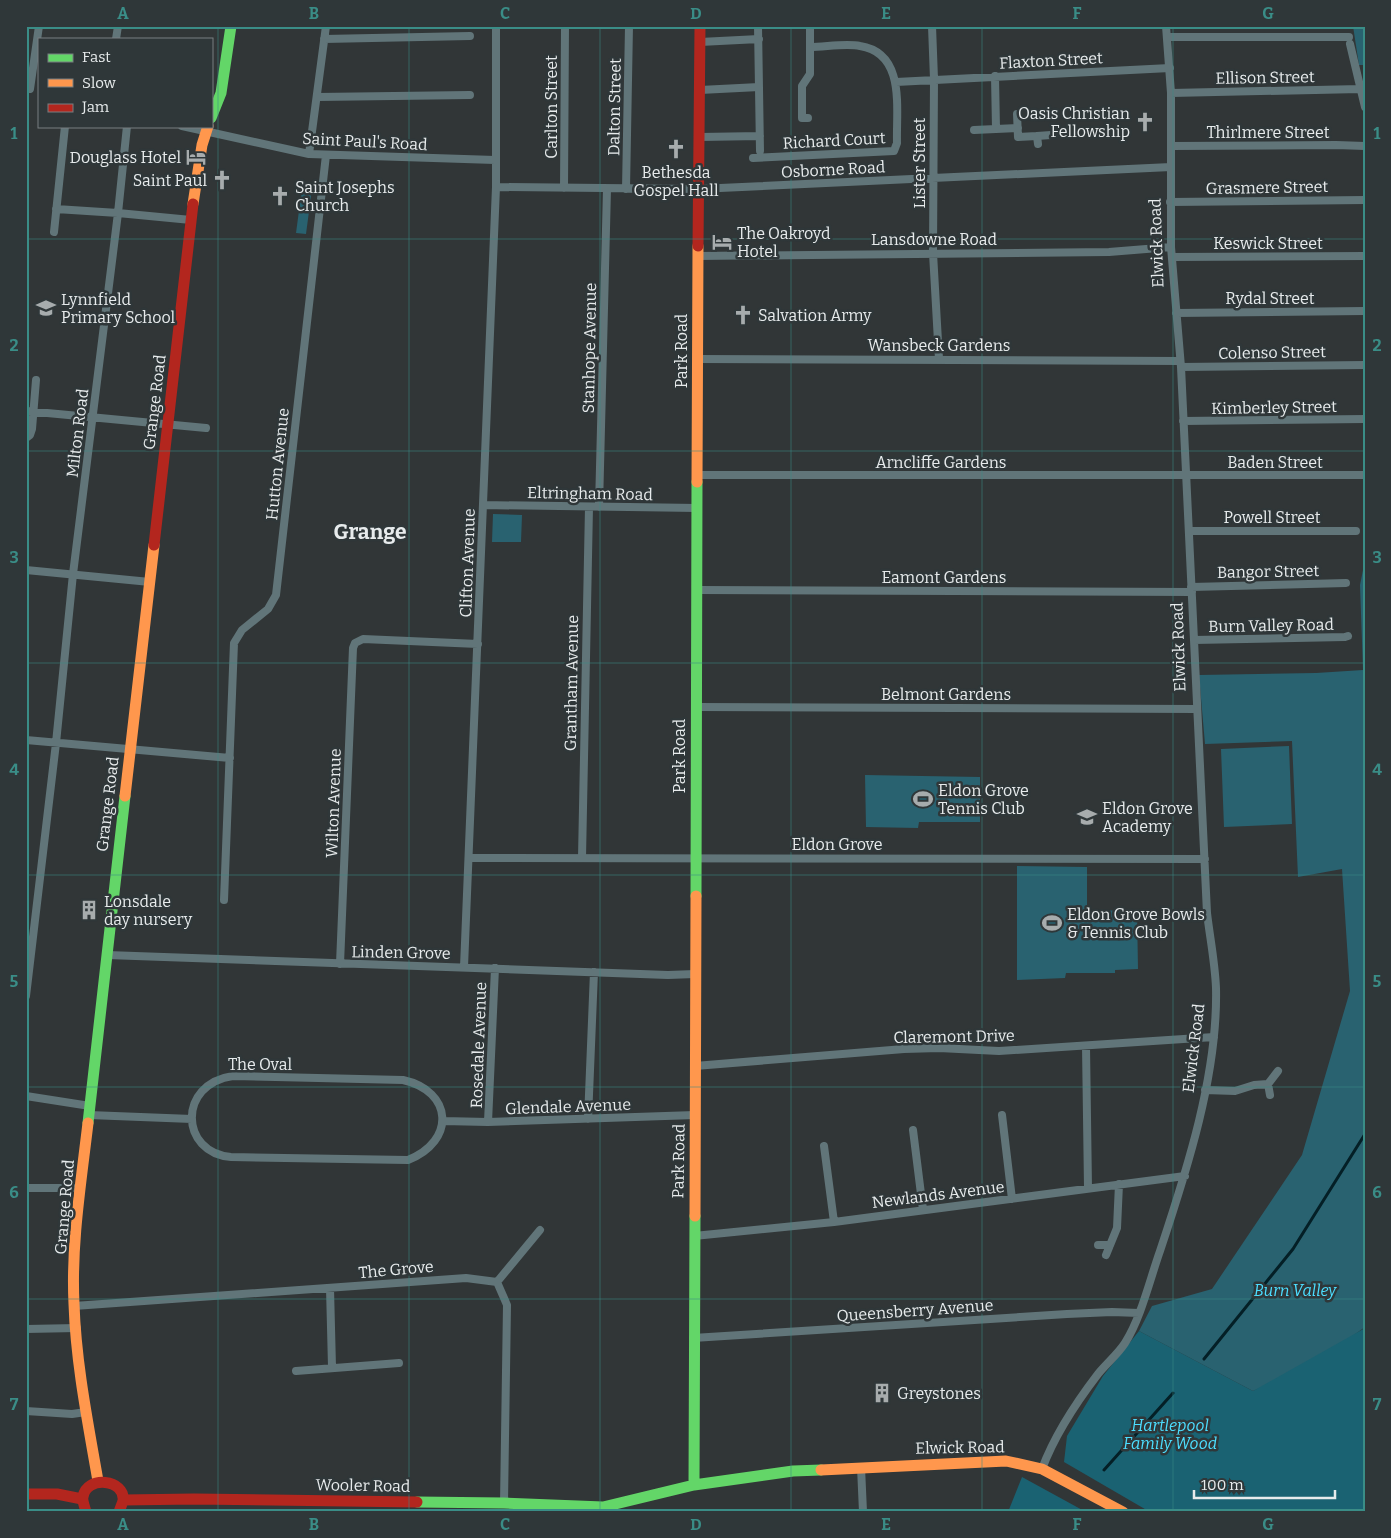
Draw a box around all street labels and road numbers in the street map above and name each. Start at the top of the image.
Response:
street label: Flaxton Street [999,48,1104,73]
street label: Carlton Street [542,55,561,159]
street label: Dalton Street [604,58,625,156]
street label: Ellison Street [1215,67,1315,88]
street label: Lister Street [910,117,929,208]
street label: Thirlmere Street [1206,123,1330,142]
street label: Richard Court [782,128,886,153]
street label: Saint Paul's Road [302,129,429,154]
street label: Osborne Road [780,157,886,182]
street label: Grasmere Street [1206,177,1329,198]
street label: Elwick Road [1145,197,1168,288]
street label: Lansdowne Road [871,230,997,249]
street label: Keswick Street [1213,234,1323,253]
street label: Stanhope Avenue [579,282,600,414]
street label: Rydal Street [1225,289,1315,308]
street label: Park Road [672,313,691,388]
street label: Wansbeck Gardens [868,336,1010,355]
street label: Colenso Street [1218,342,1326,363]
street label: Grange Road [139,353,170,451]
street label: Milton Road [63,387,92,479]
street label: Kimberley Street [1211,397,1337,418]
street label: Hutton Avenue [262,407,293,521]
street label: Arncliffe Gardens [875,453,1007,472]
street label: Baden Street [1227,453,1323,472]
street label: Eltringham Road [527,483,653,504]
street label: Clifton Avenue [456,508,479,618]
street label: Powell Street [1223,508,1321,527]
street label: Bangor Street [1217,561,1319,582]
street label: Eamont Gardens [881,568,1007,587]
street label: Elwick Road [1167,601,1190,692]
street label: Grantham Avenue [561,615,582,751]
street label: Burn Valley Road [1208,615,1334,636]
street label: Belmont Gardens [881,685,1011,704]
street label: Park Road [670,718,689,793]
street label: Wilton Avenue [322,748,345,858]
street label: Grange Road [92,755,123,853]
street label: Eldon Grove [792,835,882,854]
street label: Linden Grove [351,942,451,963]
street label: Rosedale Avenue [467,981,490,1109]
street label: Elwick Road [1179,1002,1208,1094]
street label: Claremont Drive [893,1026,1015,1047]
street label: The Oval [228,1055,292,1074]
street label: Glendale Avenue [505,1095,631,1118]
street label: Park Road [668,1123,689,1198]
street label: Grange Road [51,1158,78,1255]
street label: Newlands Avenue [871,1177,1005,1212]
street label: The Grove [358,1257,434,1282]
street label: Queensberry Avenue [836,1296,994,1325]
street label: Elwick Road [915,1437,1005,1458]
street label: Wooler Road [315,1475,411,1496]

